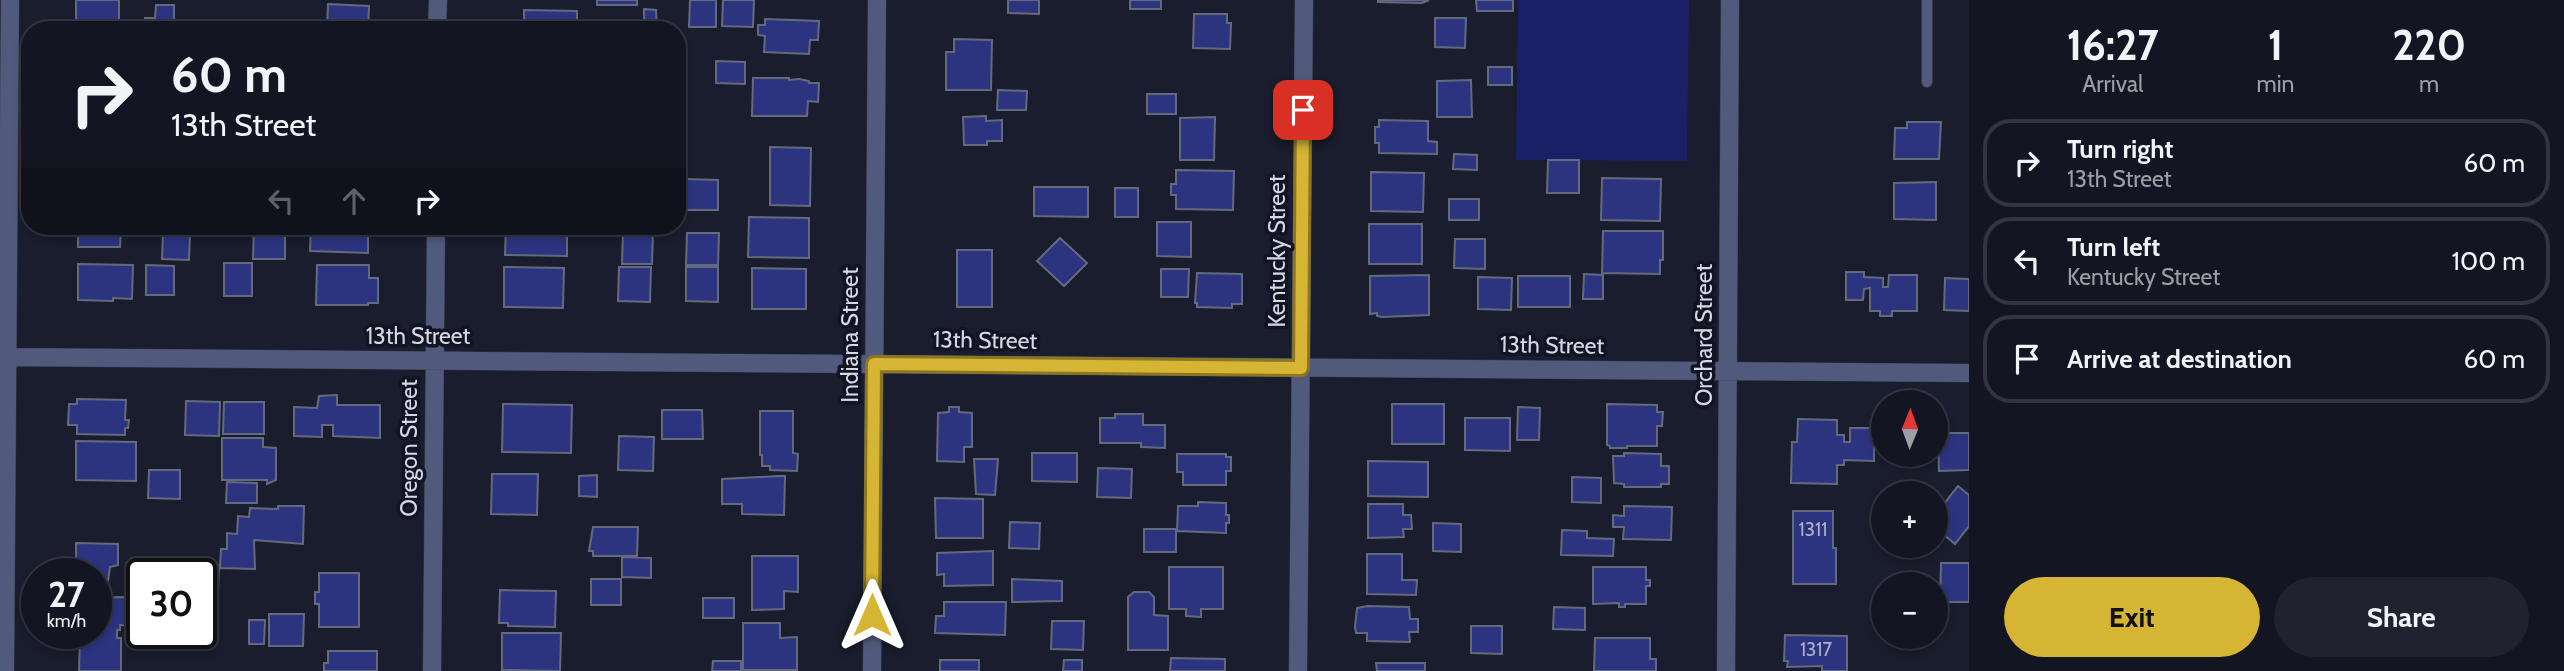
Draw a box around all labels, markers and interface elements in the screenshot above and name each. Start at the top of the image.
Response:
text: 16:27 [2067,19,2159,71]
text: 1 [2268,19,2283,71]
text: 220 [2392,19,2466,71]
text: 60 m [171,45,287,104]
icon: right [56,49,147,140]
text: Arrival [2082,70,2143,98]
text: min [2257,70,2294,98]
text: m [2419,70,2439,98]
pin [1273,80,1333,140]
icon: arrive [1284,91,1322,129]
text: 13th Street [171,105,316,144]
text: Turn right [2067,133,2173,165]
icon: right [2008,144,2046,182]
text: 60 m [2463,147,2525,179]
text: 13th Street [2067,165,2171,193]
street label: Kentucky Street [1263,174,1291,328]
icon: left [262,182,300,220]
icon: ahead [335,182,373,220]
icon: right [408,182,446,220]
text: Turn left [2067,231,2160,263]
icon: left [2008,242,2046,280]
text: 100 m [2452,245,2525,277]
text: Kentucky Street [2067,263,2220,291]
street label: Orchard Street [1690,264,1718,406]
street label: Indiana Street [836,267,864,403]
street label: 13th Street [366,322,470,350]
street label: 13th Street [933,325,1038,355]
street label: 13th Street [1500,330,1605,360]
icon: arrive [2008,340,2046,378]
text: Arrive at destination [2067,343,2292,375]
text: 60 m [2463,343,2525,375]
street label: Oregon Street [395,379,423,517]
north arrow [1871,390,1948,467]
map controls [1871,390,1948,649]
button: + [1871,481,1948,558]
house number: 1311 [1799,518,1827,541]
speed limit sign: 30 [126,558,217,649]
button: − [1871,572,1948,649]
text: 27 [48,573,85,616]
button: Exit [2004,577,2260,657]
button: Share [2274,577,2529,657]
position arrow [835,578,909,652]
text: km/h [47,610,86,632]
house number: 1317 [1800,638,1833,661]

